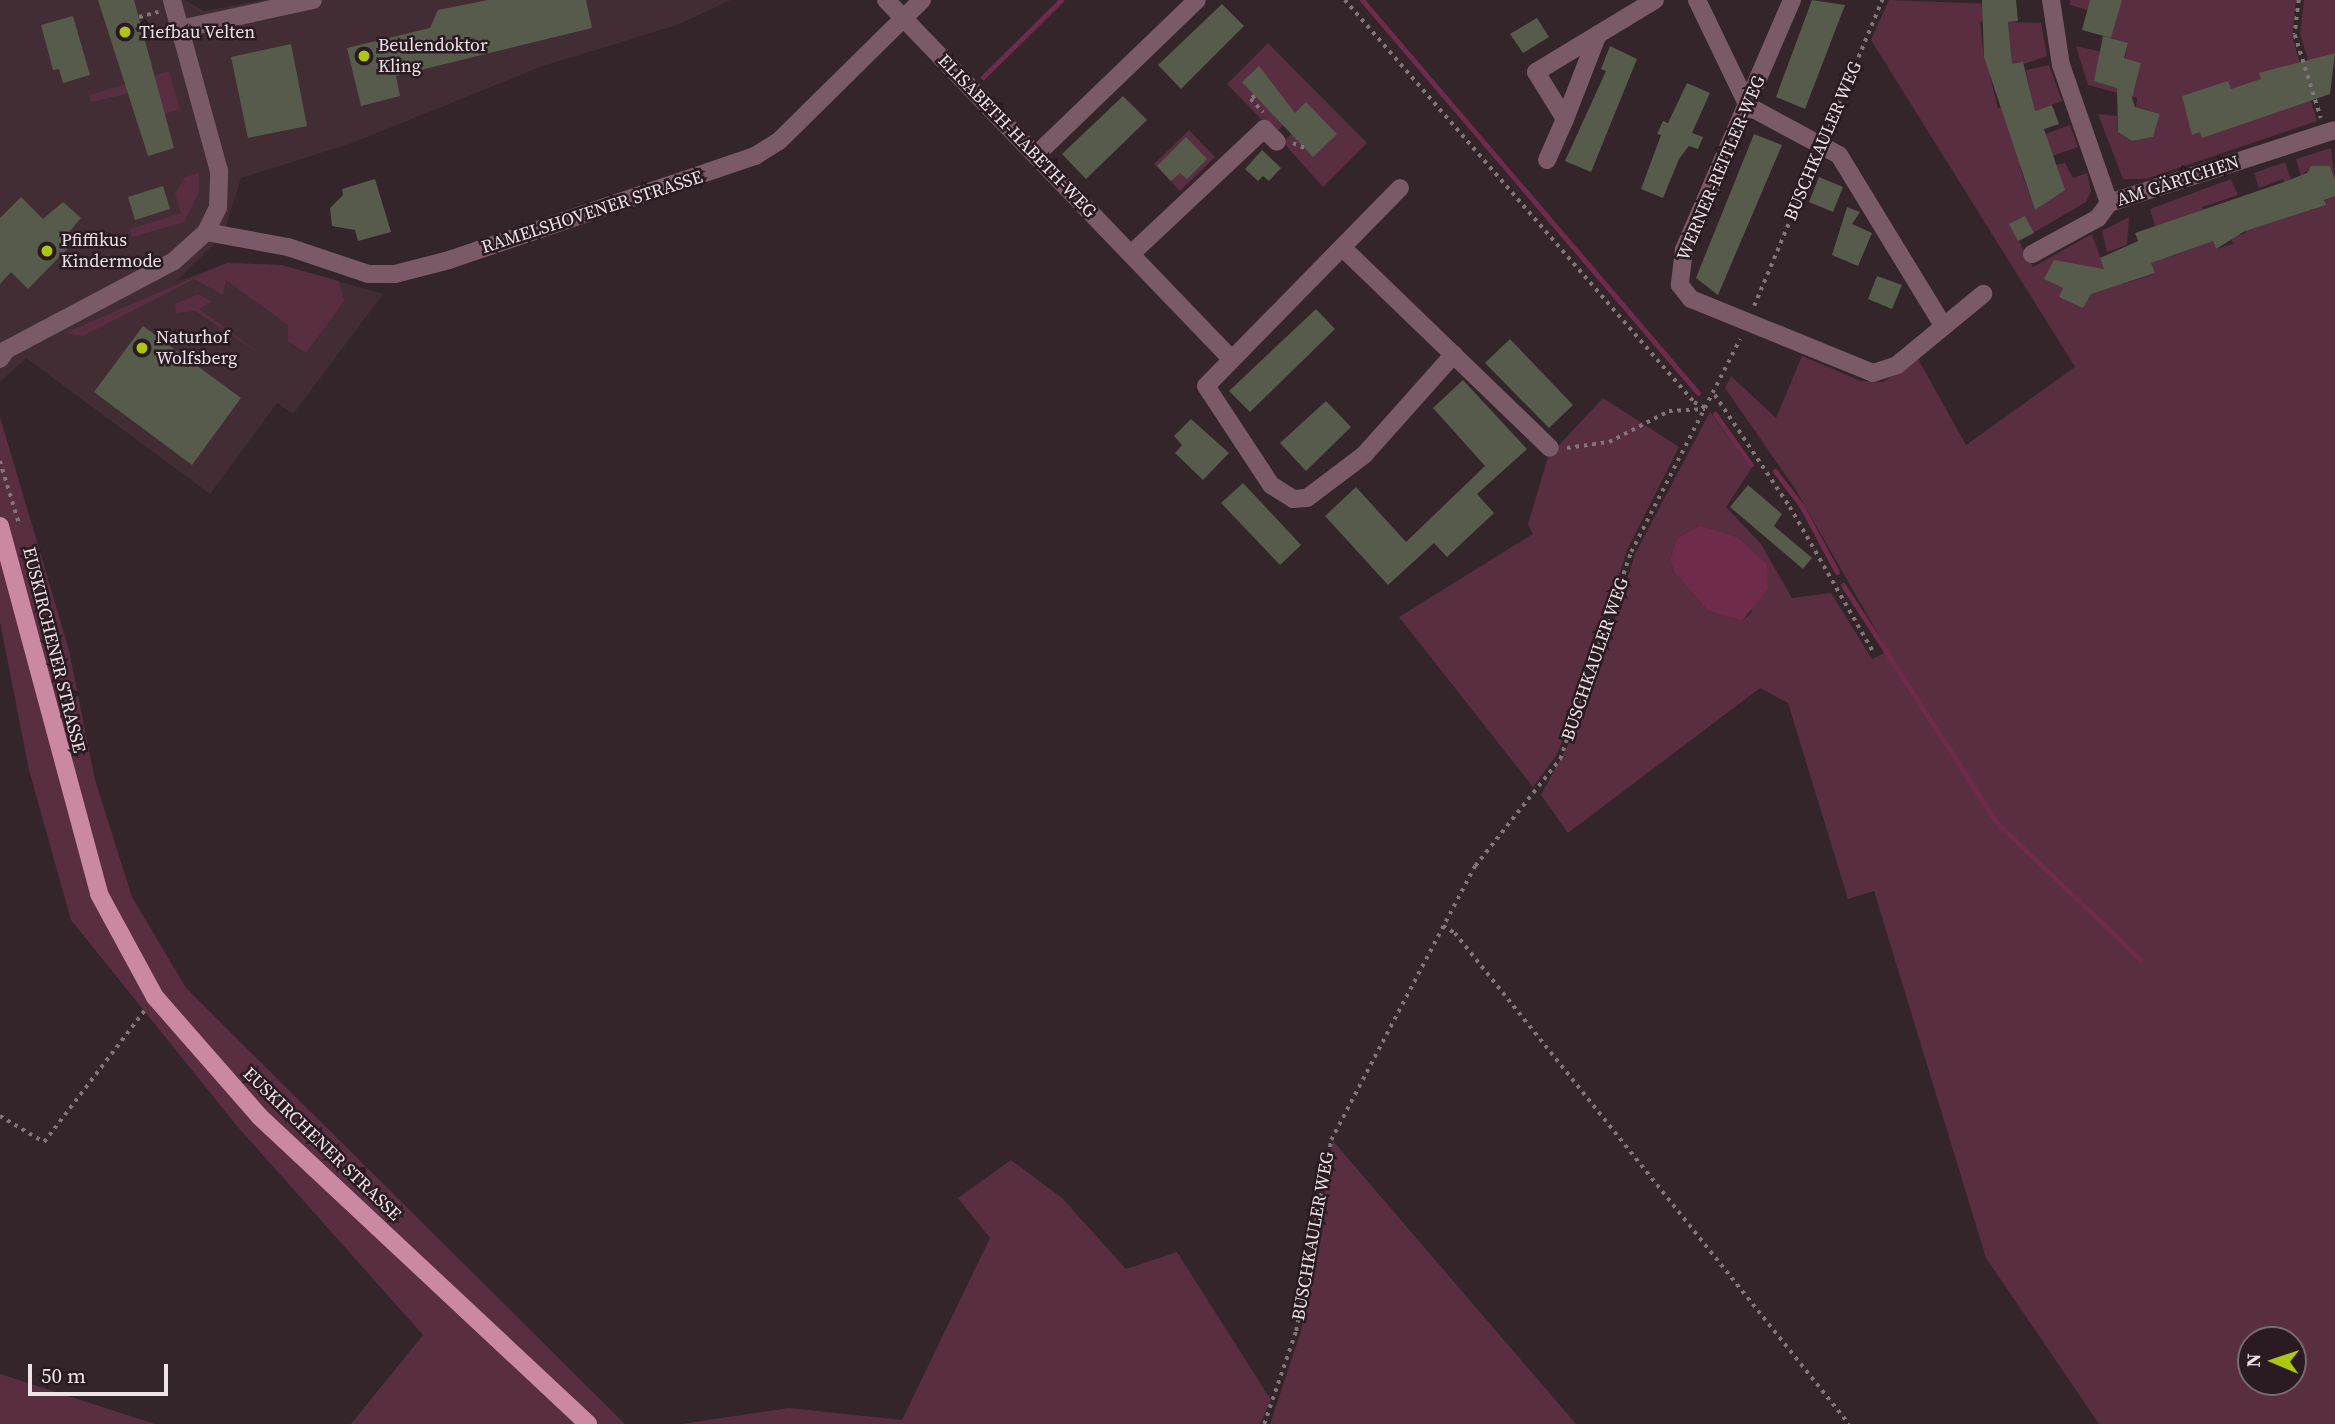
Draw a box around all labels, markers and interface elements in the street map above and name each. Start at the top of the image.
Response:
place label: Tiefbau Velten [139,21,256,43]
marker: Tiefbau Velten [117,24,133,40]
place label: Beulendoktor Kling [378,35,488,78]
marker: Beulendoktor Kling [356,48,372,64]
street label: ELISABETH-HABETH-WEG [933,50,1101,222]
street label: BUSCHKAULER WEG [1780,58,1866,224]
street label: WERNER-REITLER-WEG [1672,72,1770,264]
street label: AM GÄRTCHEN [2114,151,2242,211]
street label: RAMELSHOVENER STRASSE [479,166,705,258]
place label: Pfiffikus Kindermode [61,230,162,272]
marker: Pfiffikus Kindermode [39,243,55,259]
place label: Naturhof Wolfsberg [156,327,237,370]
marker: Naturhof Wolfsberg [134,340,150,356]
street label: EUSKIRCHENER STRASSE [18,545,90,755]
street label: BUSCHKAULER WEG [1557,574,1633,744]
street label: EUSKIRCHENER STRASSE [239,1063,405,1225]
street label: BUSCHKAULER WEG [1287,1150,1339,1322]
north arrow [2237,1326,2307,1396]
scale bar [32,1350,172,1394]
text: N [2240,1353,2266,1368]
text: 50 m [41,1361,86,1390]

